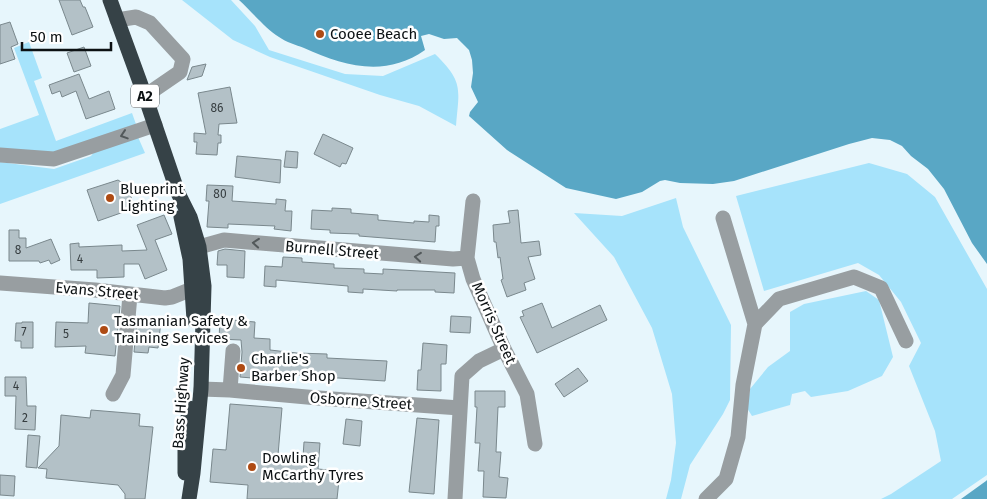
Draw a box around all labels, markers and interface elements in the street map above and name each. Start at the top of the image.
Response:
scale bar [22,20,111,52]
place label: Cooee Beach [330,25,417,43]
text: 50 m [30,28,63,46]
marker: Cooee Beach [314,28,326,40]
road number: A2 [131,84,159,108]
house number: 86 [210,101,224,115]
one-way arrow [120,130,129,140]
place label: Blueprint Lighting [120,180,184,215]
house number: 80 [213,187,227,201]
marker: Blueprint Lighting [104,192,116,204]
street label: Burnell Street [284,237,380,263]
one-way arrow [252,238,260,249]
house number: 8 [15,243,22,257]
one-way arrow [414,251,422,262]
house number: 4 [77,252,84,266]
street label: Evans Street [55,278,140,304]
street label: Morris Street [468,279,520,367]
place label: Tasmanian Safety & Training Services [114,312,248,347]
marker: Tasmanian Safety & Training Services [98,324,110,336]
house number: 7 [21,325,27,339]
house number: 5 [63,327,69,341]
place label: Charlie's Barber Shop [251,350,336,385]
street label: Bass Highway [169,356,193,449]
marker: Charlie's Barber Shop [235,362,247,374]
house number: 4 [13,379,20,393]
street label: Osborne Street [309,388,413,414]
house number: 2 [22,411,28,425]
place label: Dowling McCarthy Tyres [262,449,364,484]
marker: Dowling McCarthy Tyres [246,461,258,473]

